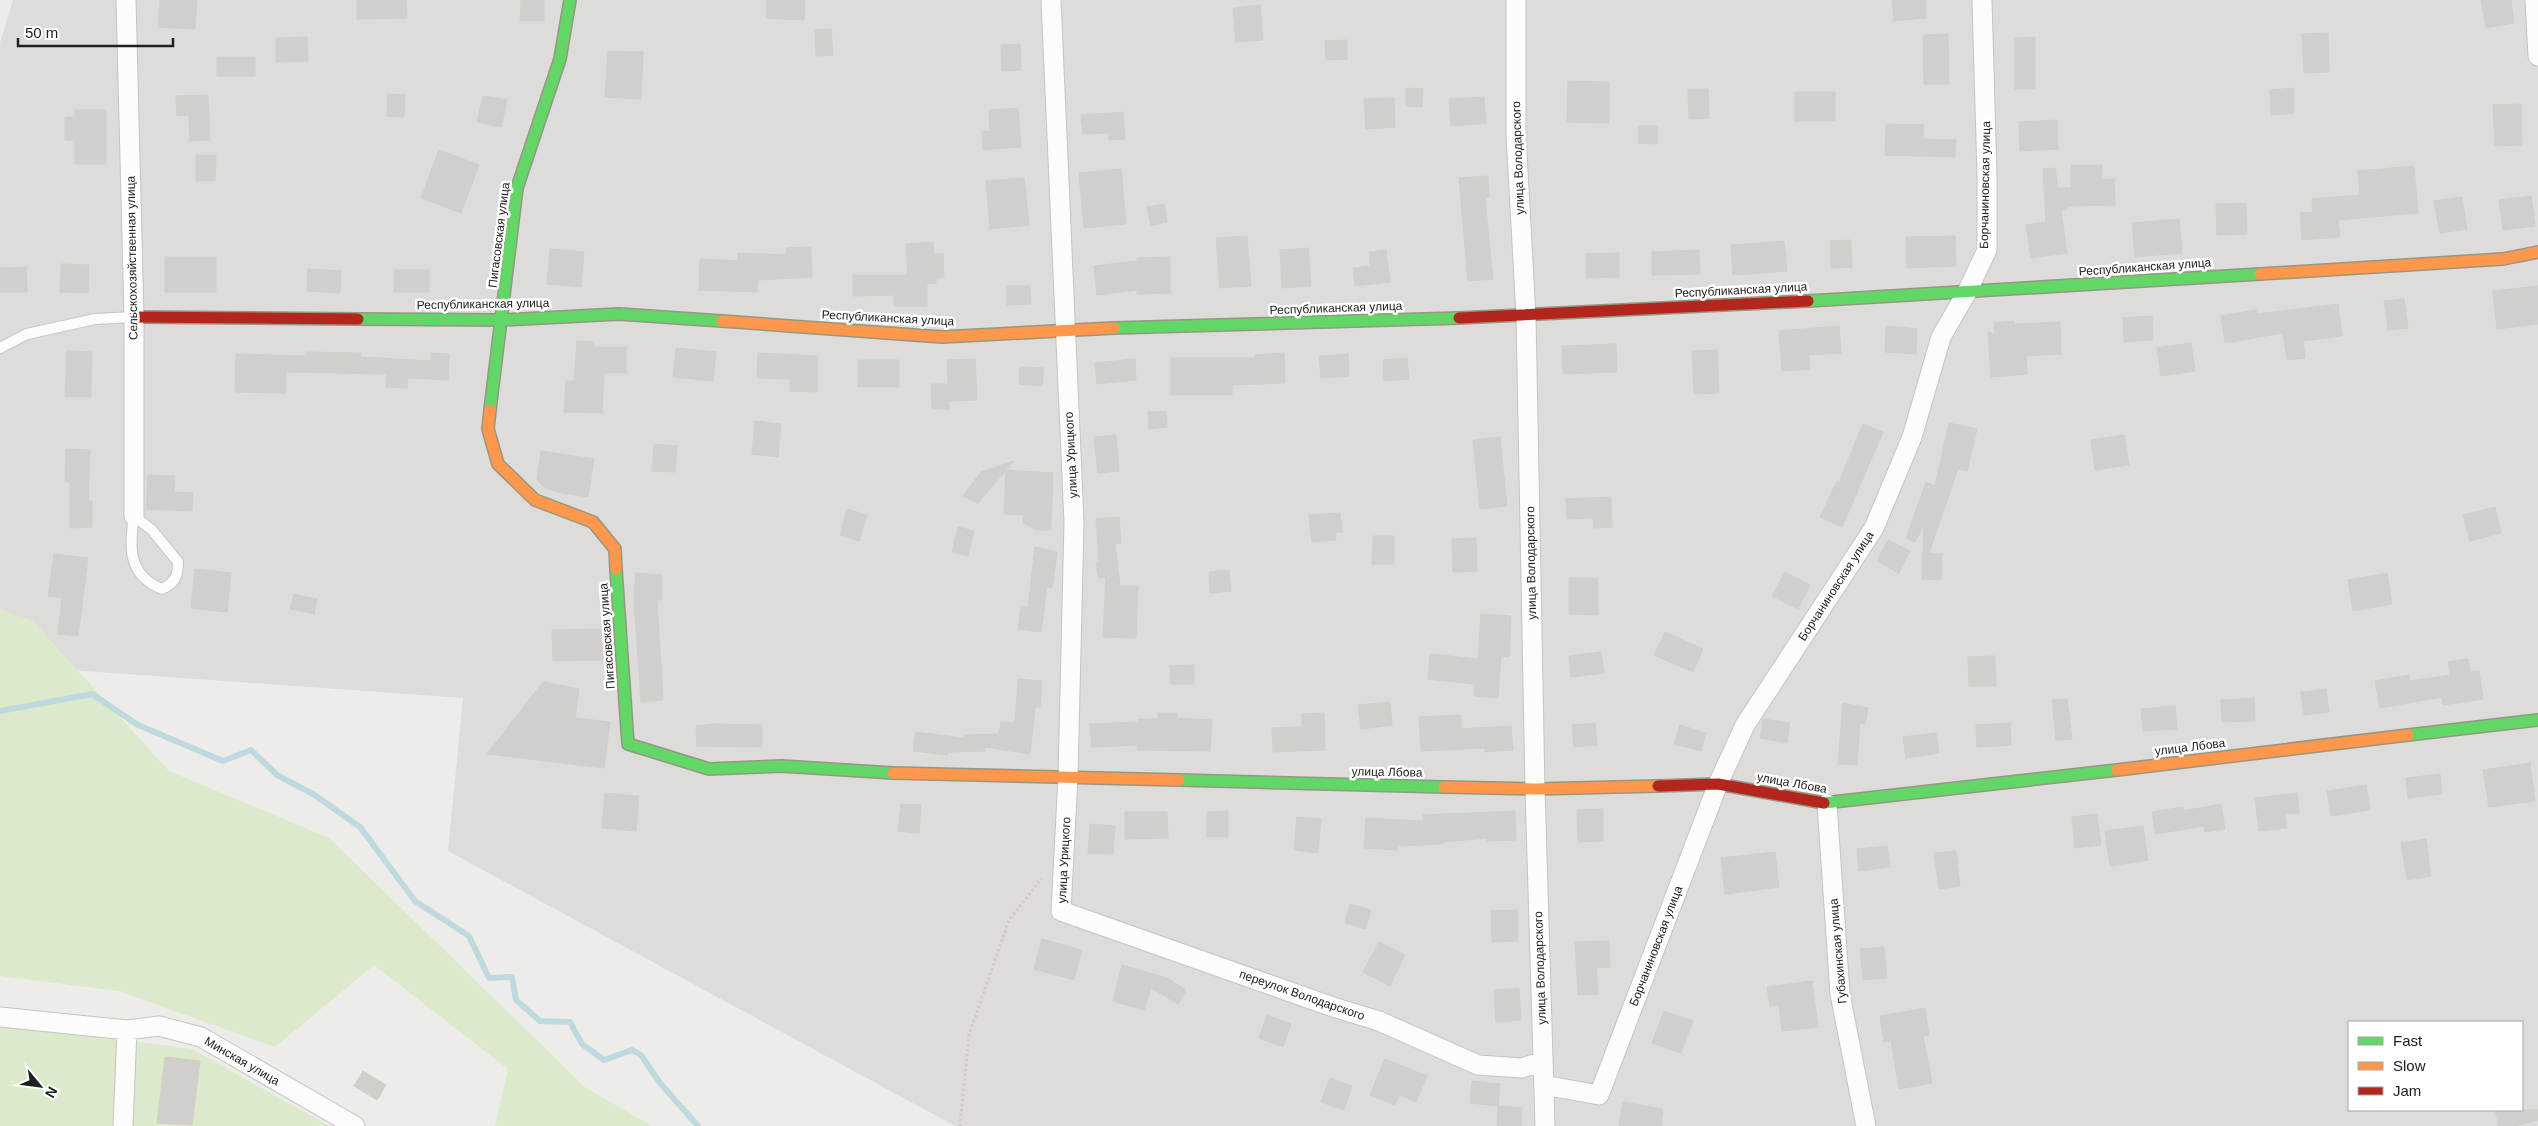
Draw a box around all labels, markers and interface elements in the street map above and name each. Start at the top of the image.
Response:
scale bar [18,15,172,47]
text: 50 m [25,24,58,41]
street label: улица Володарского [1509,101,1527,215]
street label: Борчаниновская улица [1977,121,1993,249]
street label: Сельскохозяйственная улица [124,175,140,340]
street label: Пигасовская улица [486,181,512,289]
street label: Республиканская улица [2078,255,2212,279]
street label: Республиканская улица [1674,280,1808,300]
street label: Республиканская улица [417,296,550,312]
street label: Республиканская улица [1269,299,1403,317]
street label: Республиканская улица [821,308,955,328]
street label: улица Урицкого [1062,411,1080,499]
street label: улица Володарского [1523,506,1539,620]
street label: Борчаниновская улица [1795,528,1877,643]
street label: Пигасовская улица [596,582,618,689]
street label: улица Лбова [2154,736,2226,758]
street label: улица Лбова [1351,764,1423,780]
street label: улица Лбова [1756,770,1828,796]
street label: улица Урицкого [1055,816,1073,904]
street label: Борчаниновская улица [1627,884,1686,1008]
street label: Губахинская улица [1826,898,1850,1004]
street label: улица Володарского [1531,911,1549,1025]
street label: переулок Володарского [1237,967,1367,1023]
legend [2348,1021,2523,1111]
text: Fast [2393,1032,2423,1049]
street label: Минская улица [202,1034,282,1088]
text: Slow [2393,1057,2426,1074]
north arrow [15,1061,65,1111]
text: Jam [2393,1082,2421,1099]
text: N [42,1084,61,1101]

